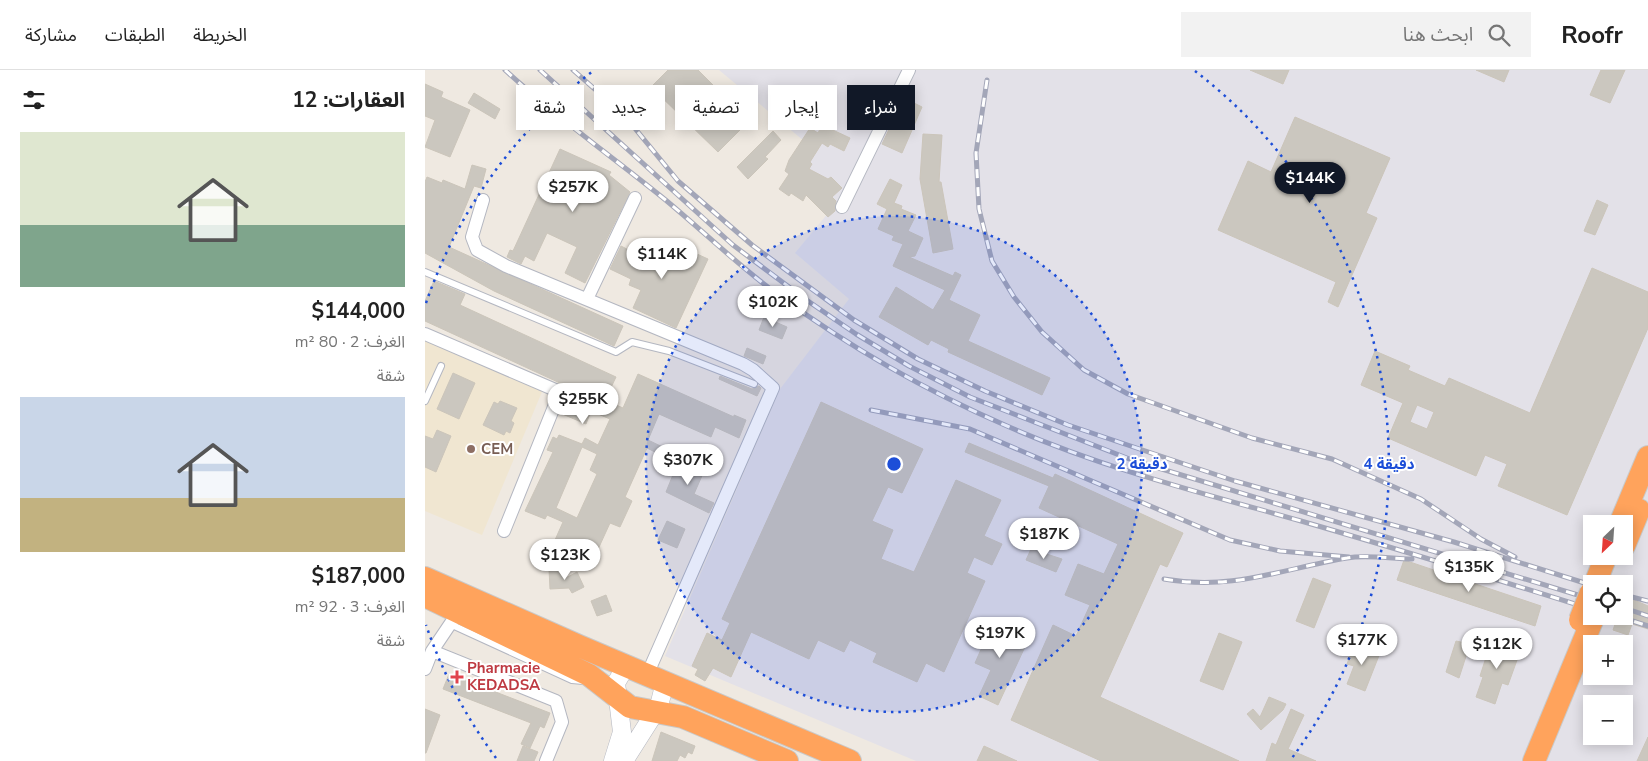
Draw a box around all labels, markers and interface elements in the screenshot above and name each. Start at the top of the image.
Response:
search box [1181,12,1531,57]
text: Roofr [1561,19,1623,51]
icon: search [1485,21,1513,49]
text: ابحث هنا [1403,22,1473,48]
text: مشاركة [25,23,77,47]
text: الطبقات [105,23,165,47]
text: الخريطة [193,23,247,47]
chip: شقة [516,85,584,130]
chip: جديد [594,85,665,130]
chip: تصفية [675,85,758,130]
chip: إيجار [768,85,837,130]
chip: شراء [847,85,915,130]
icon: filters [20,86,48,114]
text: العقارات: 12 [292,86,405,114]
pin: $144K [1275,162,1345,204]
icon: home [168,165,258,255]
text: $144K [1285,167,1335,189]
pin: $257K [538,170,608,213]
text: $257K [548,176,598,198]
pin: $114K [627,238,697,280]
text: $114K [637,243,687,265]
pin: $102K [738,286,808,328]
text: $102K [748,291,798,313]
text: $144,000 [312,297,405,325]
text: الغرف: 2 · 80 m² [295,331,405,353]
text: شقة [377,365,405,387]
pin: $255K [548,382,618,425]
text: $255K [558,388,608,410]
icon: home [168,430,258,520]
place label: CEM [481,439,513,459]
marker: CEM [465,443,477,455]
pin: $307K [653,444,723,486]
text: $307K [663,449,713,471]
text: 2 دقيقة [1117,454,1168,474]
text: 4 دقيقة [1364,454,1415,474]
centre of rings [885,455,903,473]
north arrow [1583,515,1633,565]
map controls [1583,515,1633,745]
pin: $187K [1009,518,1079,560]
text: $187K [1019,523,1069,545]
pin: $123K [530,538,600,581]
text: $123K [540,544,590,566]
pin: $135K [1434,550,1504,593]
text: $135K [1444,556,1494,578]
text: $187,000 [312,562,405,590]
button: locate [1583,575,1633,625]
text: الغرف: 3 · 92 m² [295,596,405,618]
pin: $197K [965,616,1035,659]
text: $197K [975,622,1025,644]
pin: $177K [1327,624,1397,666]
pin: $112K [1462,628,1532,670]
text: $177K [1337,629,1387,651]
text: شقة [377,630,405,652]
text: $112K [1472,633,1522,655]
button: + [1583,635,1633,685]
place label: Pharmacie KEDADSA [467,658,541,695]
marker: Pharmacie KEDADSA [451,671,463,683]
button: − [1583,695,1633,745]

